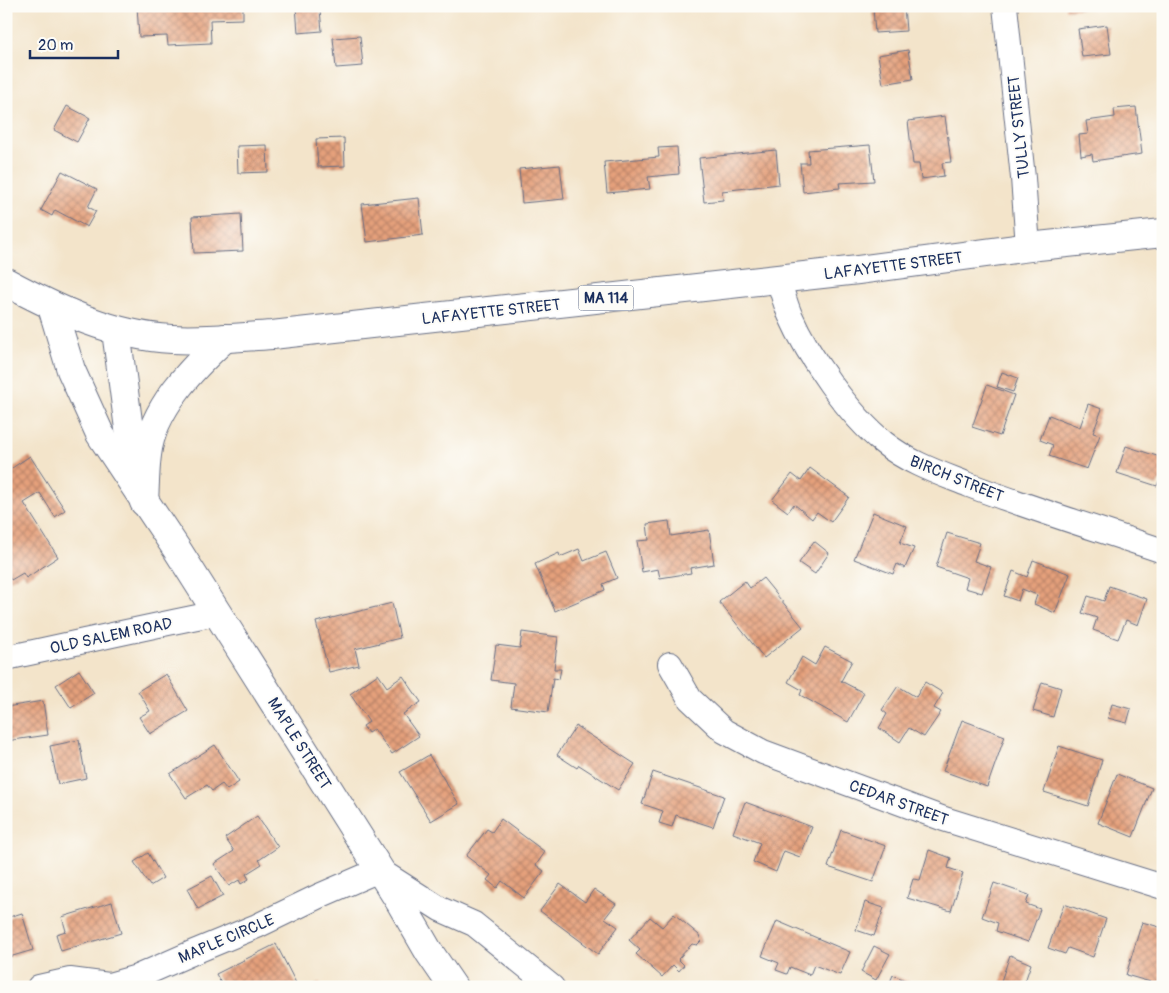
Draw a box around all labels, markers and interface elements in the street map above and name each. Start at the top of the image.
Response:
scale bar [30,28,118,60]
text: 20 m [38,36,73,55]
street label: TULLY STREET [1004,74,1034,179]
street label: LAFAYETTE STREET [823,248,964,284]
road number: MA 114 [578,286,634,310]
street label: LAFAYETTE STREET [421,295,562,329]
street label: BIRCH STREET [907,451,1007,507]
street label: OLD SALEM ROAD [48,613,174,659]
street label: MAPLE STREET [263,694,335,793]
street label: CEDAR STREET [846,776,951,830]
street label: MAPLE CIRCLE [175,910,277,968]

